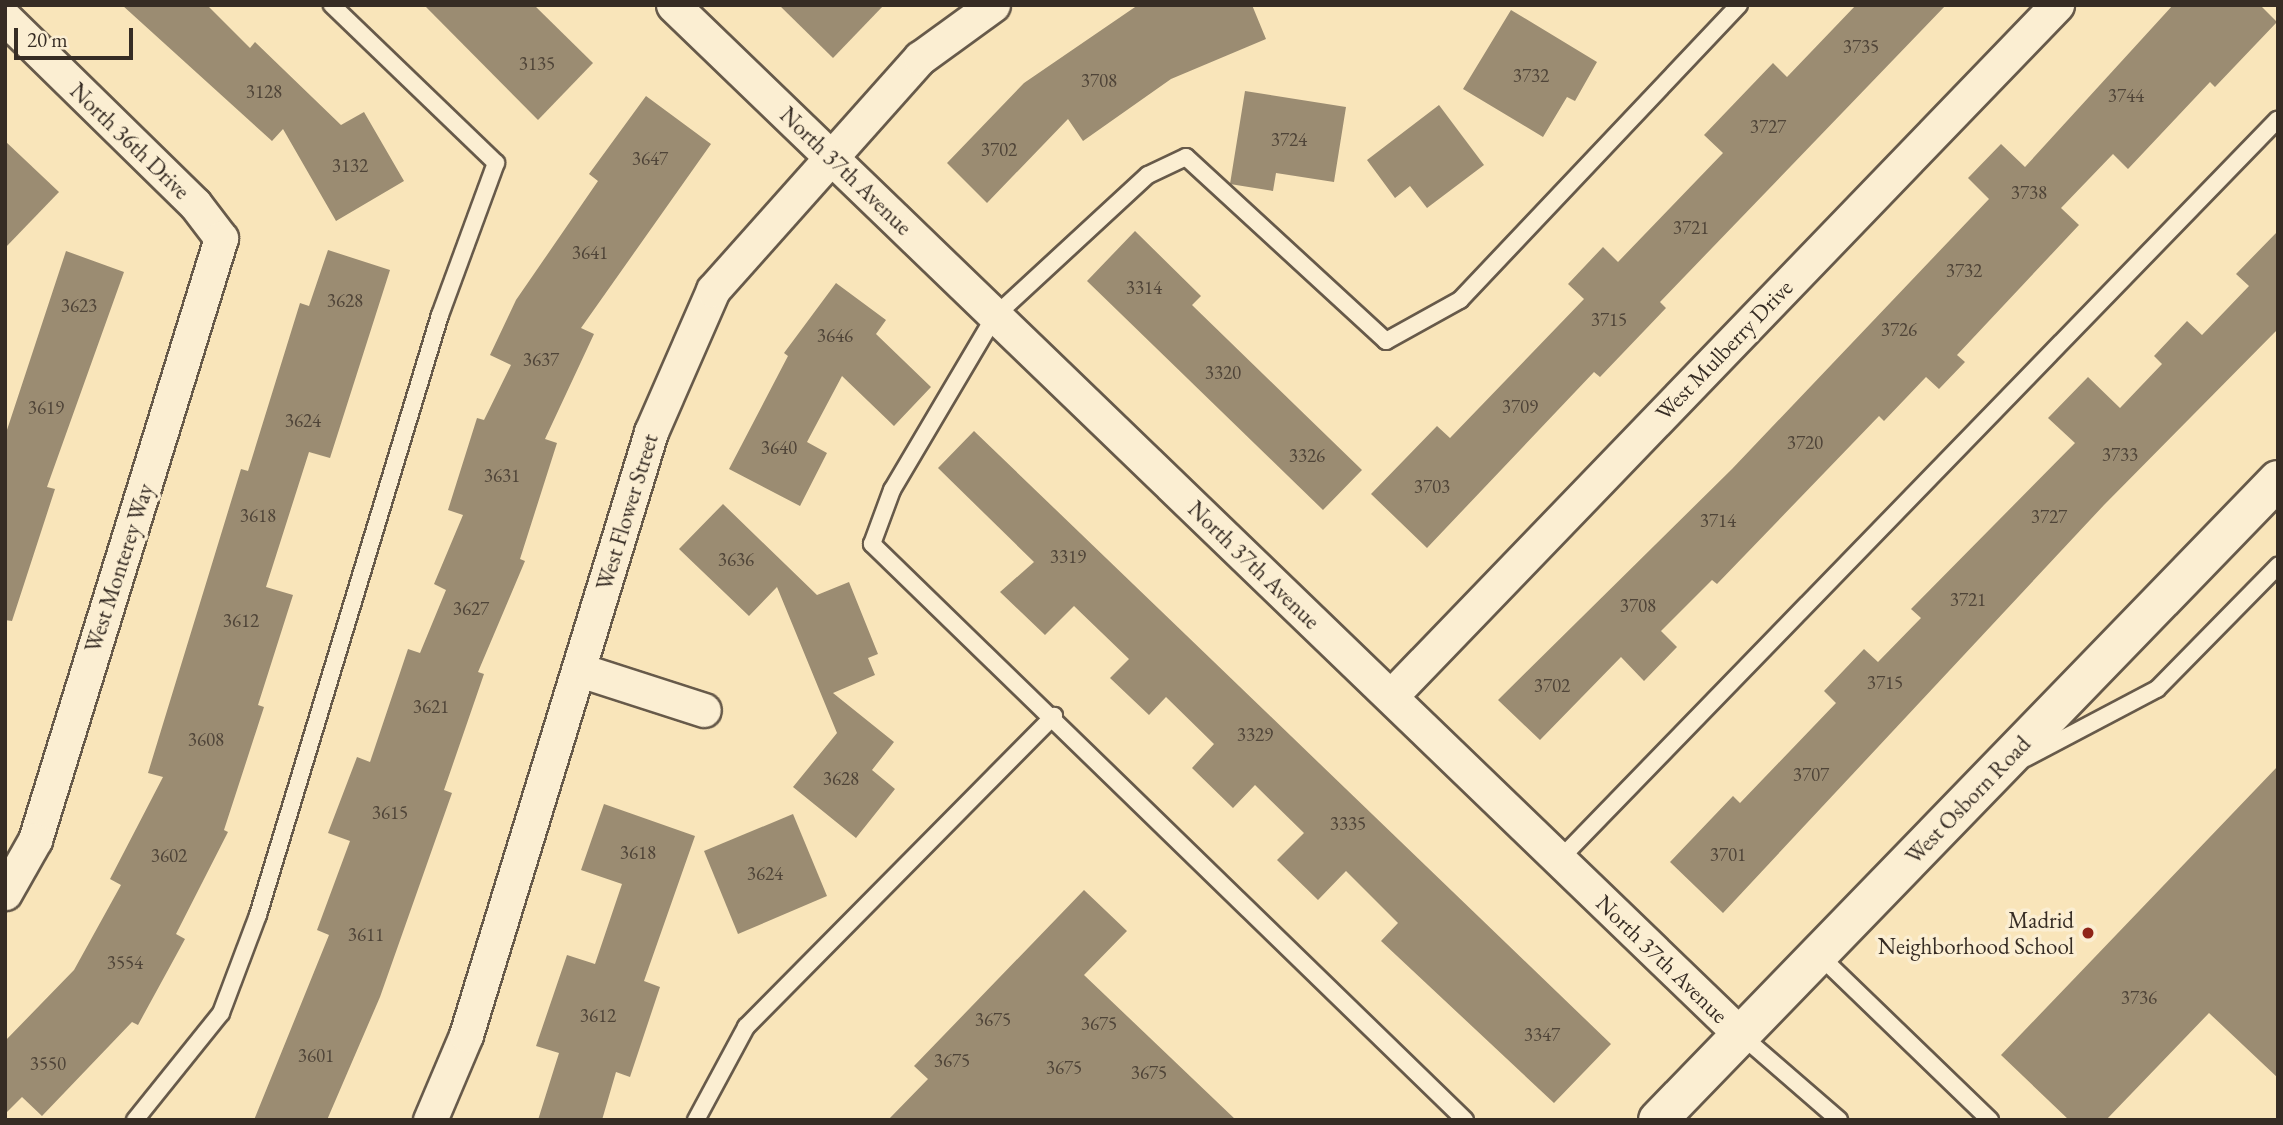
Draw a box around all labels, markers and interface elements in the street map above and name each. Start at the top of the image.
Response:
scale bar [18,14,136,58]
text: 20 m [27,26,68,53]
house number: 3735 [1843,36,1879,58]
house number: 3135 [519,53,555,75]
house number: 3732 [1513,65,1549,87]
house number: 3708 [1081,70,1117,92]
street label: North 36th Drive [64,77,196,205]
house number: 3128 [246,81,282,103]
house number: 3744 [2108,85,2144,107]
street label: North 37th Avenue [774,101,918,241]
house number: 3727 [1750,116,1786,138]
house number: 3724 [1271,129,1307,151]
house number: 3702 [981,139,1017,161]
house number: 3647 [632,148,668,170]
house number: 3132 [332,155,368,177]
house number: 3738 [2011,182,2047,204]
house number: 3721 [1673,217,1709,239]
house number: 3641 [572,242,608,264]
house number: 3732 [1946,260,1982,282]
street label: West Mulberry Drive [1650,274,1798,426]
house number: 3314 [1126,277,1162,299]
house number: 3628 [327,290,363,312]
house number: 3623 [61,295,97,317]
house number: 3715 [1591,309,1627,331]
house number: 3726 [1881,319,1917,341]
house number: 3646 [817,325,853,347]
house number: 3637 [523,349,559,371]
house number: 3320 [1205,362,1241,384]
house number: 3709 [1502,396,1538,418]
house number: 3619 [28,397,64,419]
house number: 3624 [285,410,321,432]
street label: West Flower Street [590,430,664,594]
house number: 3720 [1787,432,1823,454]
house number: 3640 [761,437,797,459]
house number: 3733 [2102,444,2138,466]
house number: 3326 [1289,445,1325,467]
house number: 3631 [484,465,520,487]
house number: 3703 [1414,476,1450,498]
street label: West Monterey Way [79,480,159,656]
street label: North 37th Avenue [1182,495,1326,635]
house number: 3618 [240,505,276,527]
house number: 3727 [2031,506,2067,528]
house number: 3714 [1700,510,1736,532]
house number: 3319 [1050,546,1086,568]
house number: 3636 [718,549,754,571]
house number: 3721 [1950,589,1986,611]
house number: 3708 [1620,595,1656,617]
house number: 3627 [453,598,489,620]
house number: 3612 [223,610,259,632]
house number: 3715 [1867,672,1903,694]
house number: 3702 [1534,675,1570,697]
house number: 3621 [413,696,449,718]
house number: 3329 [1237,724,1273,746]
house number: 3608 [188,729,224,751]
street label: West Osborn Road [1900,730,2036,870]
house number: 3707 [1793,764,1829,786]
house number: 3628 [823,768,859,790]
house number: 3615 [372,802,408,824]
house number: 3335 [1330,813,1366,835]
house number: 3618 [620,842,656,864]
house number: 3701 [1710,844,1746,866]
house number: 3602 [151,845,187,867]
house number: 3624 [747,863,783,885]
street label: North 37th Avenue [1590,889,1734,1029]
place label: Madrid Neighborhood School [1878,906,2074,960]
house number: 3611 [348,924,384,946]
marker: Madrid Neighborhood School [2080,925,2096,941]
house number: 3554 [107,952,143,974]
house number: 3736 [2121,987,2157,1009]
house number: 3612 [580,1005,616,1027]
house number: 3675 [975,1009,1011,1031]
house number: 3675 [1081,1013,1117,1035]
house number: 3347 [1524,1024,1560,1046]
house number: 3601 [298,1045,334,1067]
house number: 3675 [934,1050,970,1072]
house number: 3550 [30,1053,66,1075]
house number: 3675 [1046,1057,1082,1079]
house number: 3675 [1131,1062,1167,1084]

